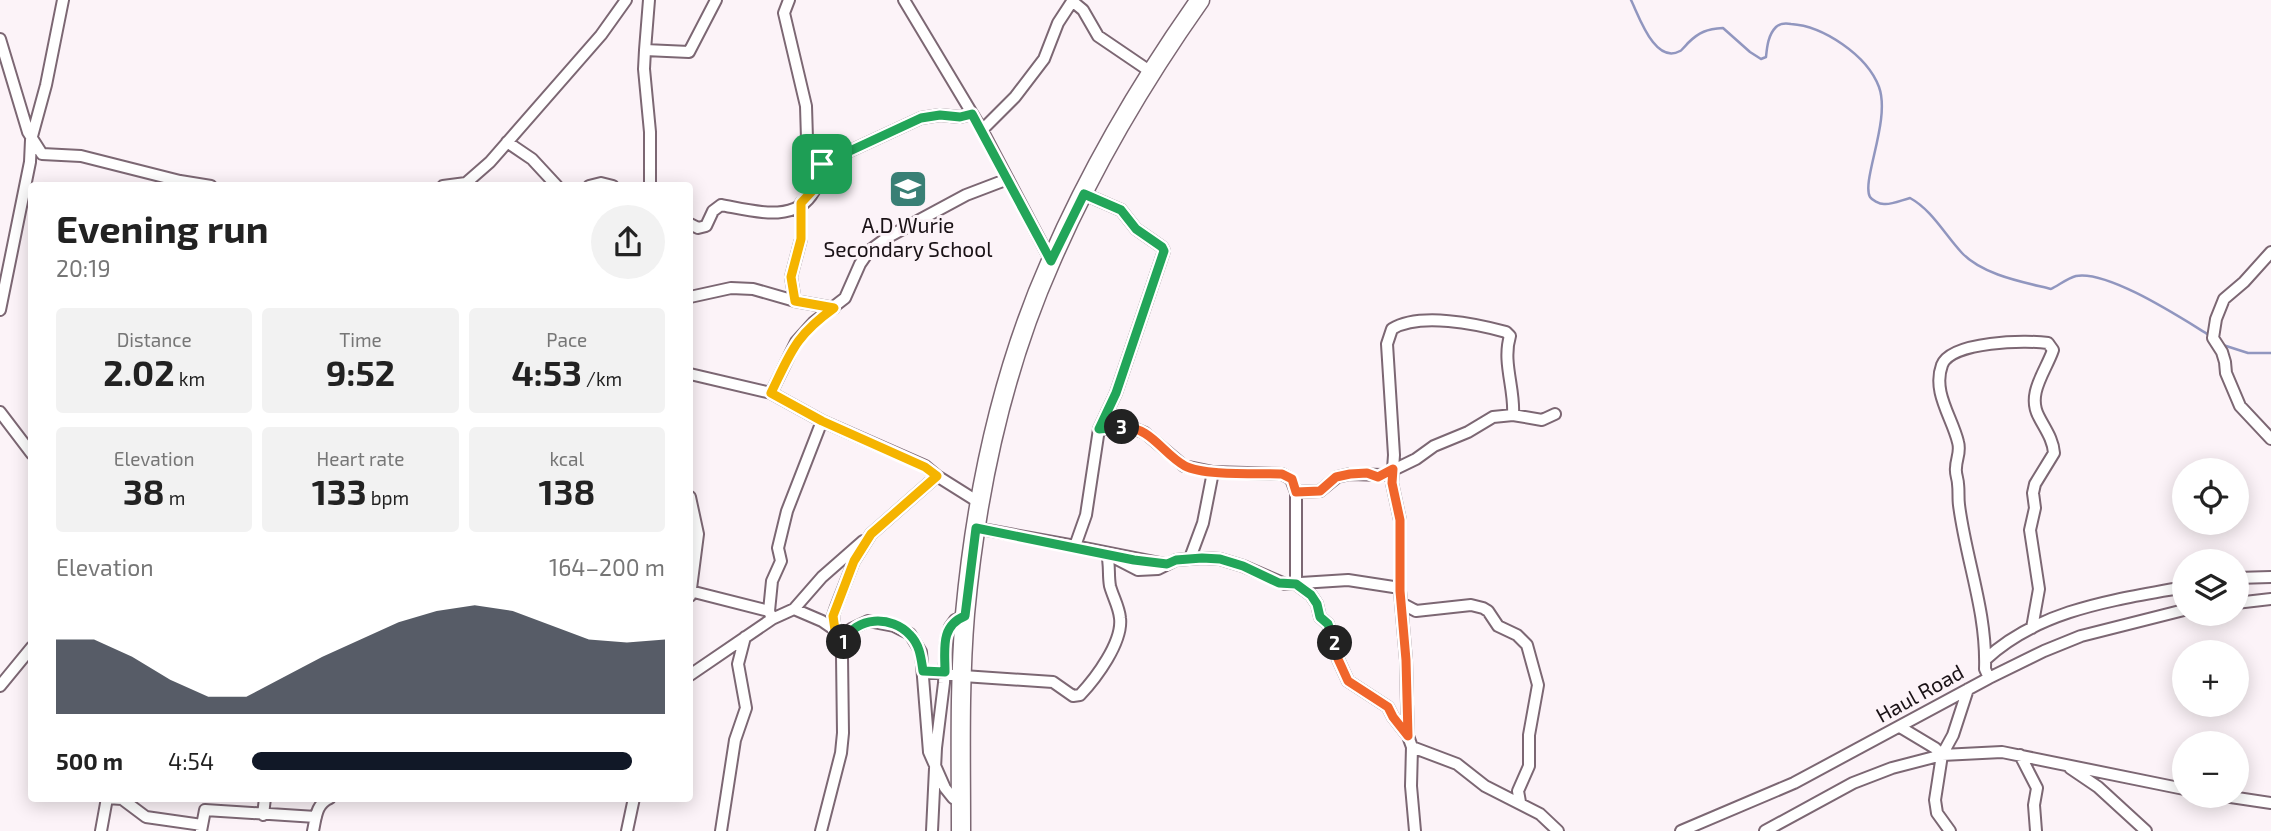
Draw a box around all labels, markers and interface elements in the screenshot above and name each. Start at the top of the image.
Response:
pin [792,134,852,194]
icon: arrive [803,145,841,183]
school or university icon: A.D Wurie Secondary School [887,168,929,210]
text: Evening run [56,205,269,251]
button: share [591,205,665,279]
place label: A.D Wurie Secondary School [824,212,993,261]
text: 20:19 [56,254,111,282]
text: Distance [117,328,192,351]
text: Time [339,328,382,351]
text: Pace [546,328,587,351]
text: 2.02 [103,351,175,393]
text: 9:52 [326,351,395,393]
text: 4:53 [511,351,582,393]
text: km [175,367,205,390]
text: /km [582,367,622,390]
pin: 3 [1104,410,1140,444]
text: 3 [1116,415,1127,438]
text: Elevation [114,447,194,470]
text: Heart rate [317,447,404,470]
text: kcal [549,447,584,470]
map controls [2172,458,2249,808]
button: locate [2172,458,2249,535]
text: 38 [123,470,165,512]
text: 133 [312,470,367,512]
text: 138 [538,470,595,512]
text: m [165,486,185,509]
text: bpm [367,486,409,509]
button: layers [2172,549,2249,626]
text: Elevation [56,553,154,581]
text: 164–200 m [549,553,665,581]
pin: 1 [826,624,862,660]
pin: 2 [1318,626,1352,660]
text: 1 [839,630,848,653]
text: 2 [1329,631,1340,654]
button: + [2172,640,2249,717]
street label: Haul Road [1871,658,1967,727]
button: − [2172,731,2249,808]
text: 500 m [56,747,123,775]
text: 4:54 [168,747,214,775]

